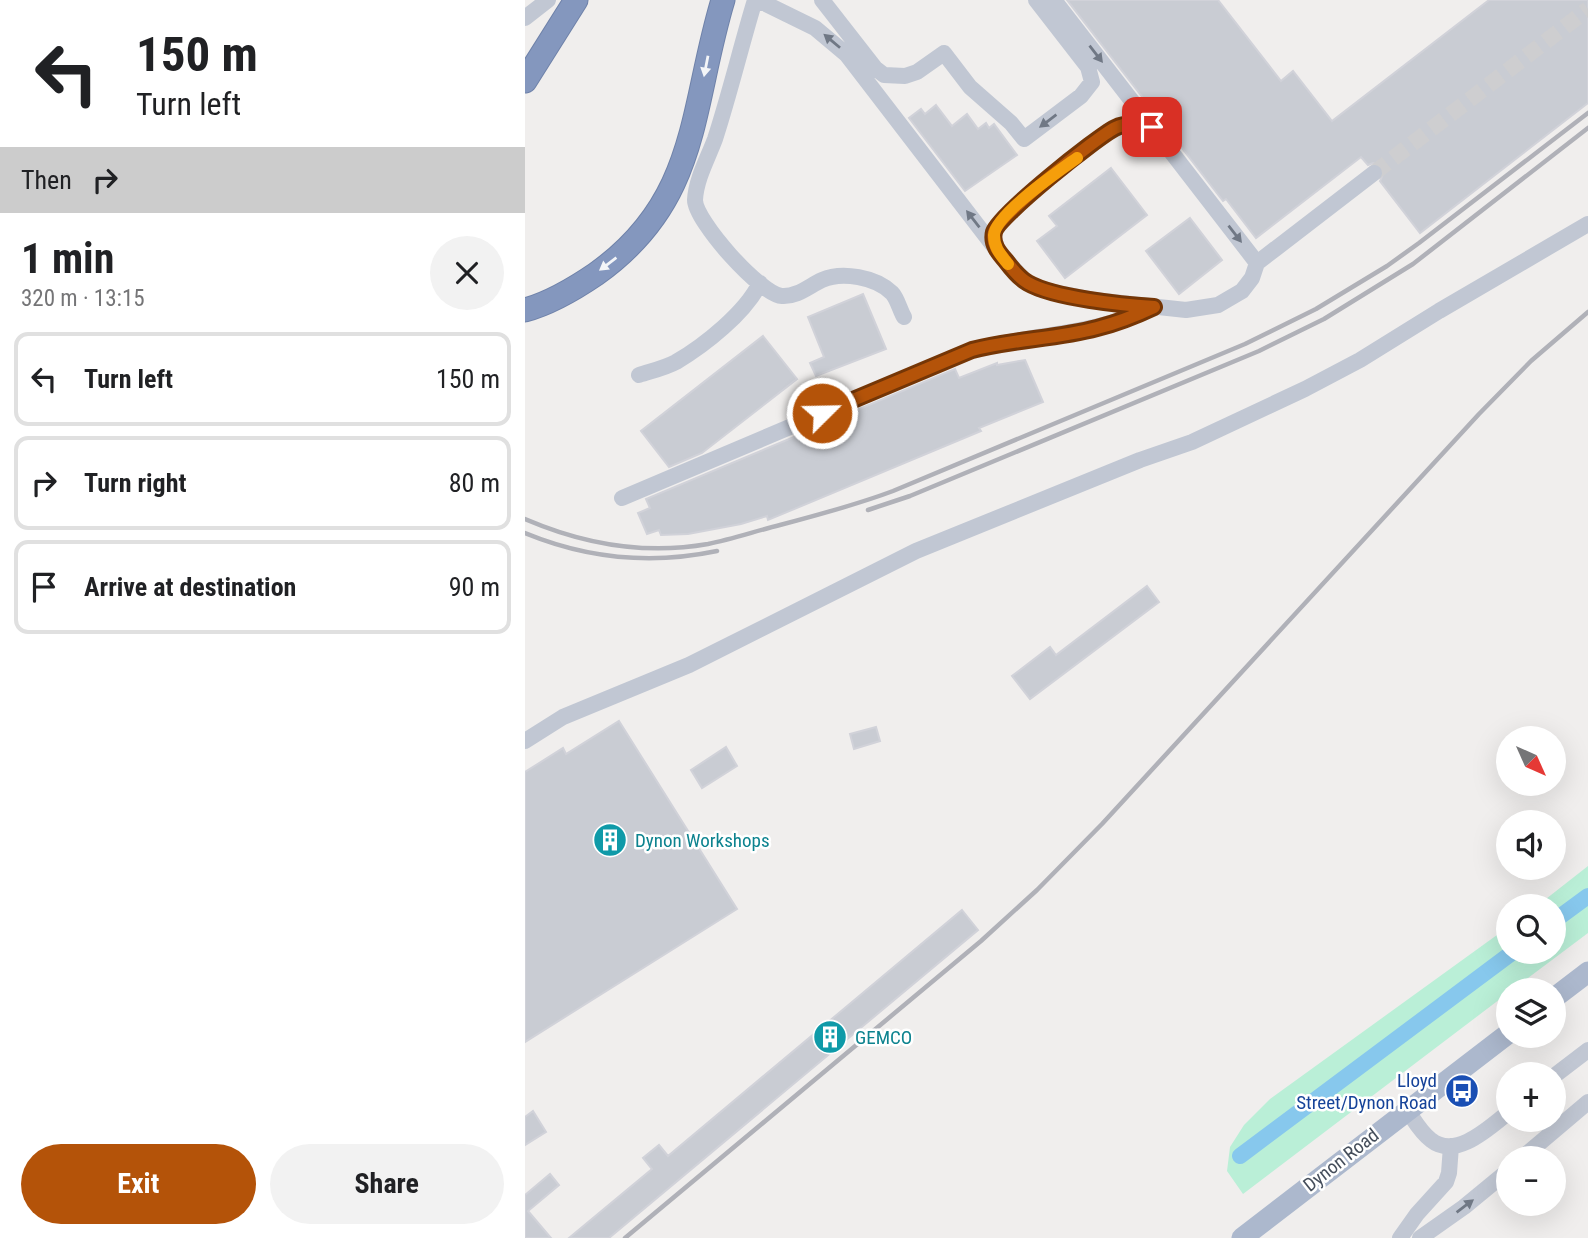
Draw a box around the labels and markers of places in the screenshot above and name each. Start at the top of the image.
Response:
pin [1122,97,1182,157]
building icon: Dynon Workshops [591,821,629,859]
place label: Dynon Workshops [635,829,770,852]
building icon: GEMCO [811,1018,849,1056]
place label: GEMCO [855,1026,912,1049]
place label: Lloyd Street/Dynon Road [1296,1069,1437,1114]
bus stop icon: Lloyd Street/Dynon Road [1443,1072,1481,1110]

